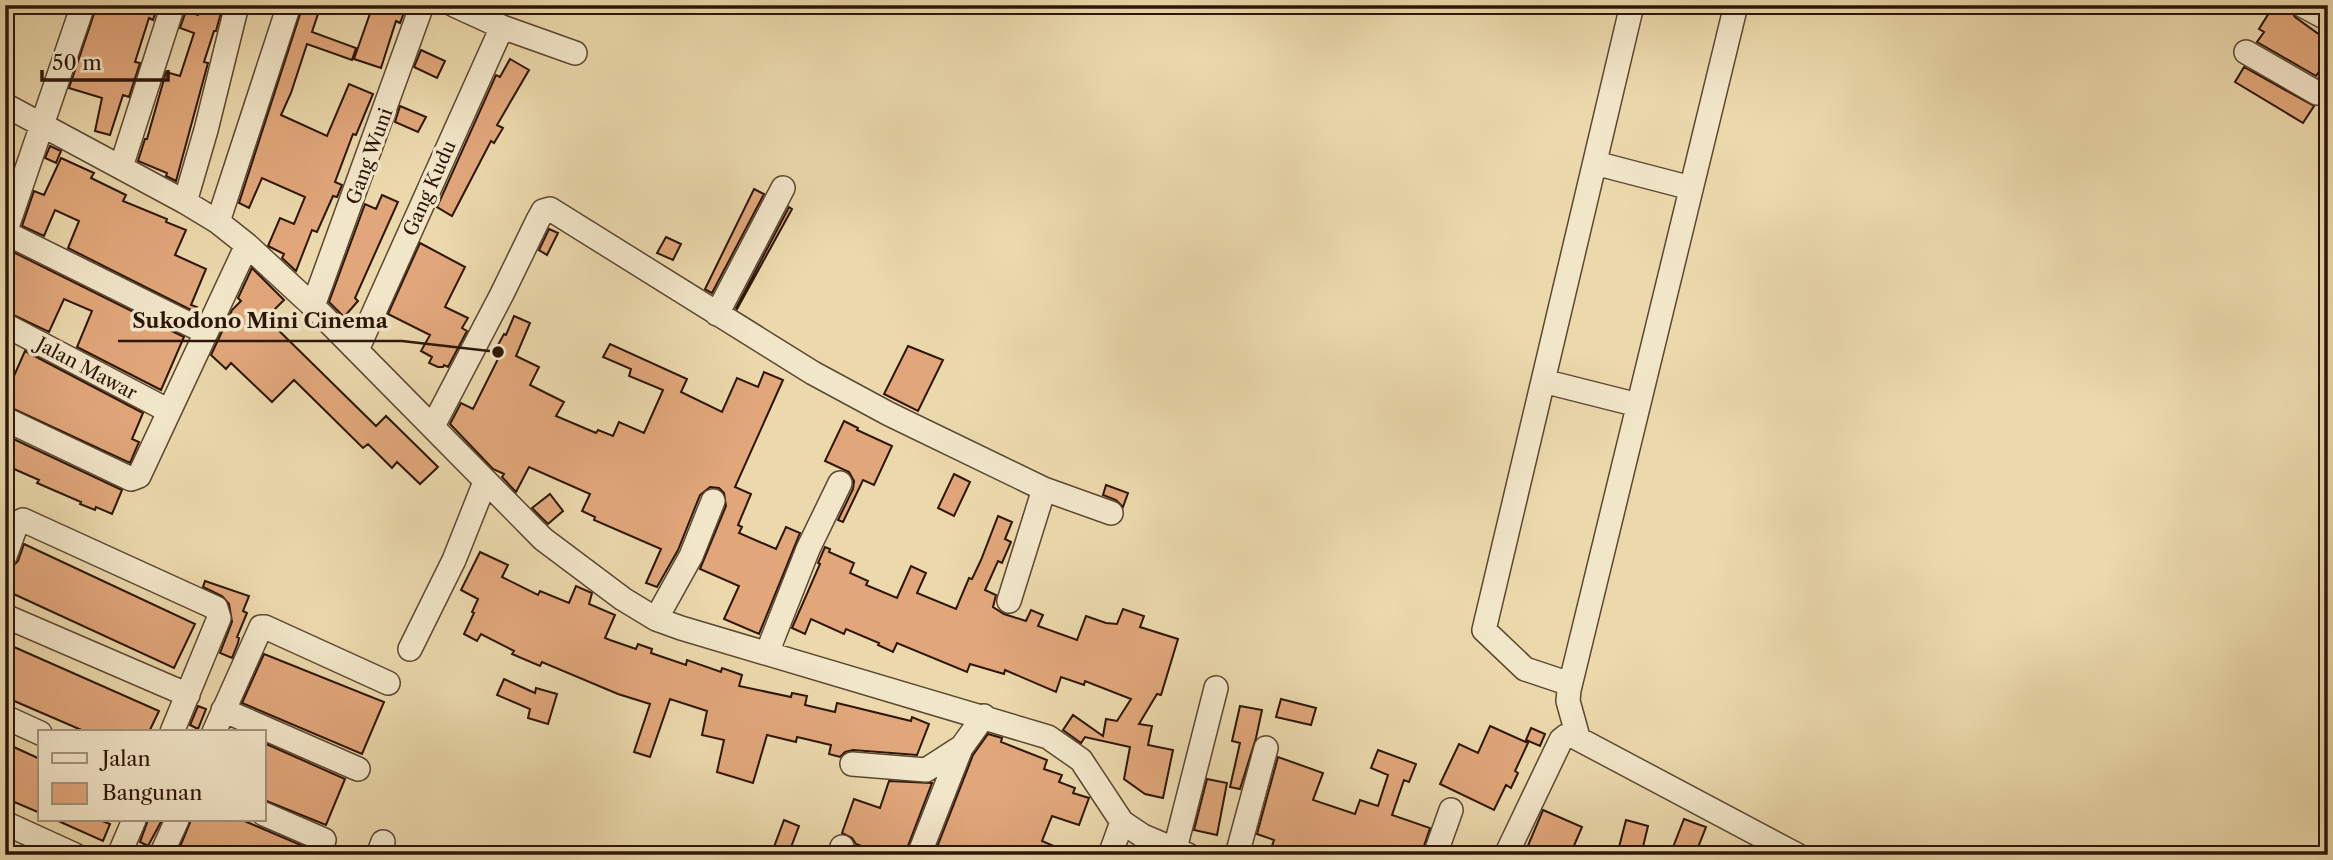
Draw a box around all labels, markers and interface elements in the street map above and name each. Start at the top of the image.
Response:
scale bar [42,38,168,82]
text: 50 m [52,50,102,75]
street label: Gang Wuni [341,105,398,207]
street label: Gang Kudu [398,137,461,240]
callout: Sukodono Mini Cinema [118,299,402,341]
text: Sukodono Mini Cinema [132,308,389,333]
street label: Jalan Mawar [30,331,141,405]
legend [38,730,266,822]
text: Jalan [99,746,151,771]
text: Bangunan [102,780,202,805]

